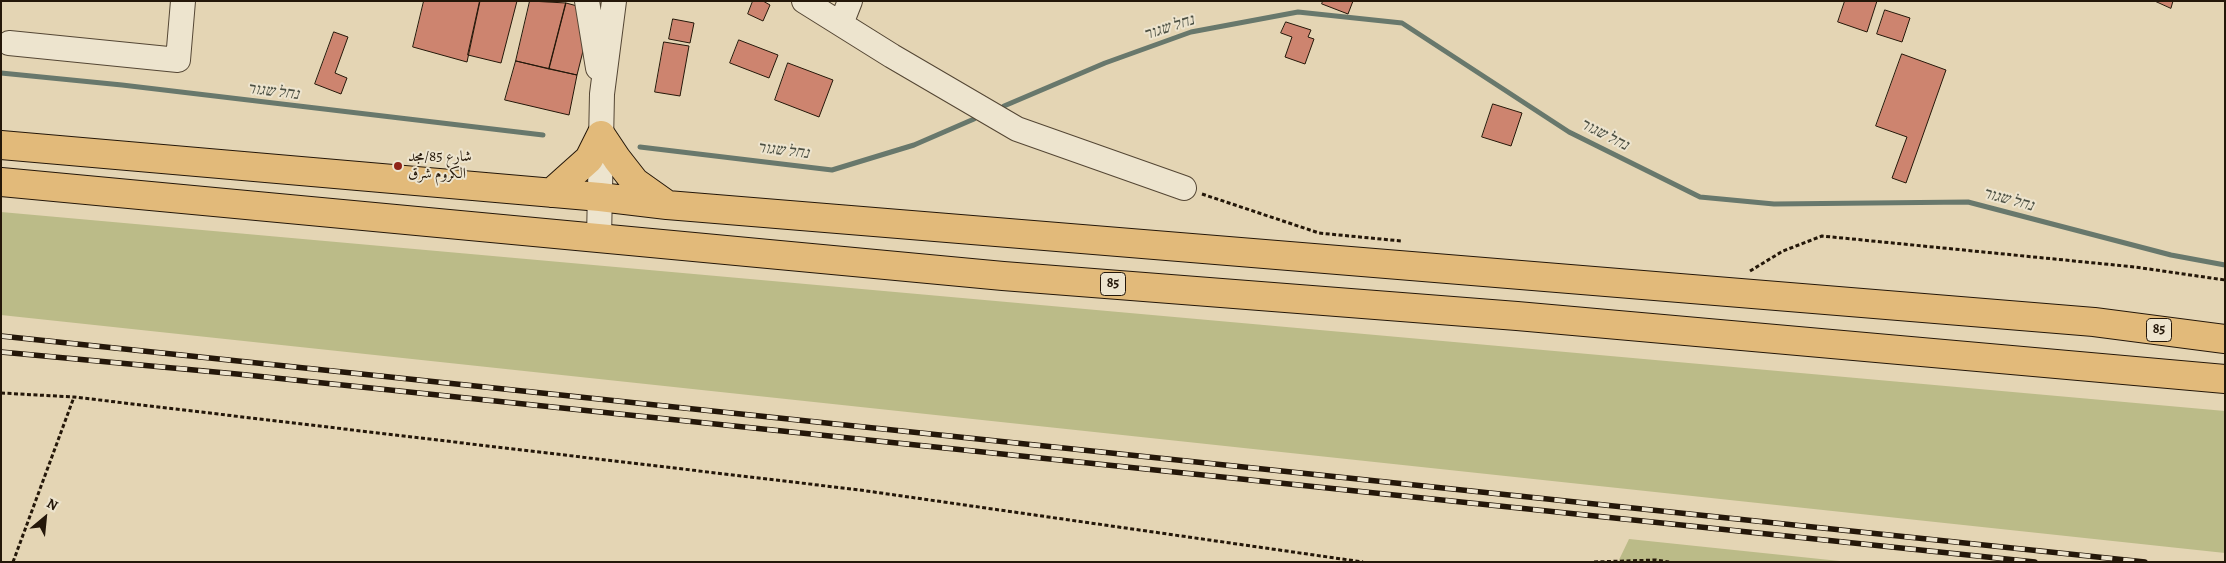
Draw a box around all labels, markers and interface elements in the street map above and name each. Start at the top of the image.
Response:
water label: נחל שגור [1141,11,1197,45]
water label: נחל שגור [246,79,300,105]
water label: נחל שגור [1577,115,1631,155]
water label: נחל שגור [756,138,810,164]
place label: شارع 85/مجد الكروم شرق [408,148,472,183]
marker: شارع 85/مجد الكروم شرق [392,160,404,172]
water label: נחל שגור [1980,184,2036,216]
road number: 85 [1100,272,1126,296]
road number: 85 [2146,318,2172,342]
north arrow [20,493,70,543]
text: N [43,494,61,515]

